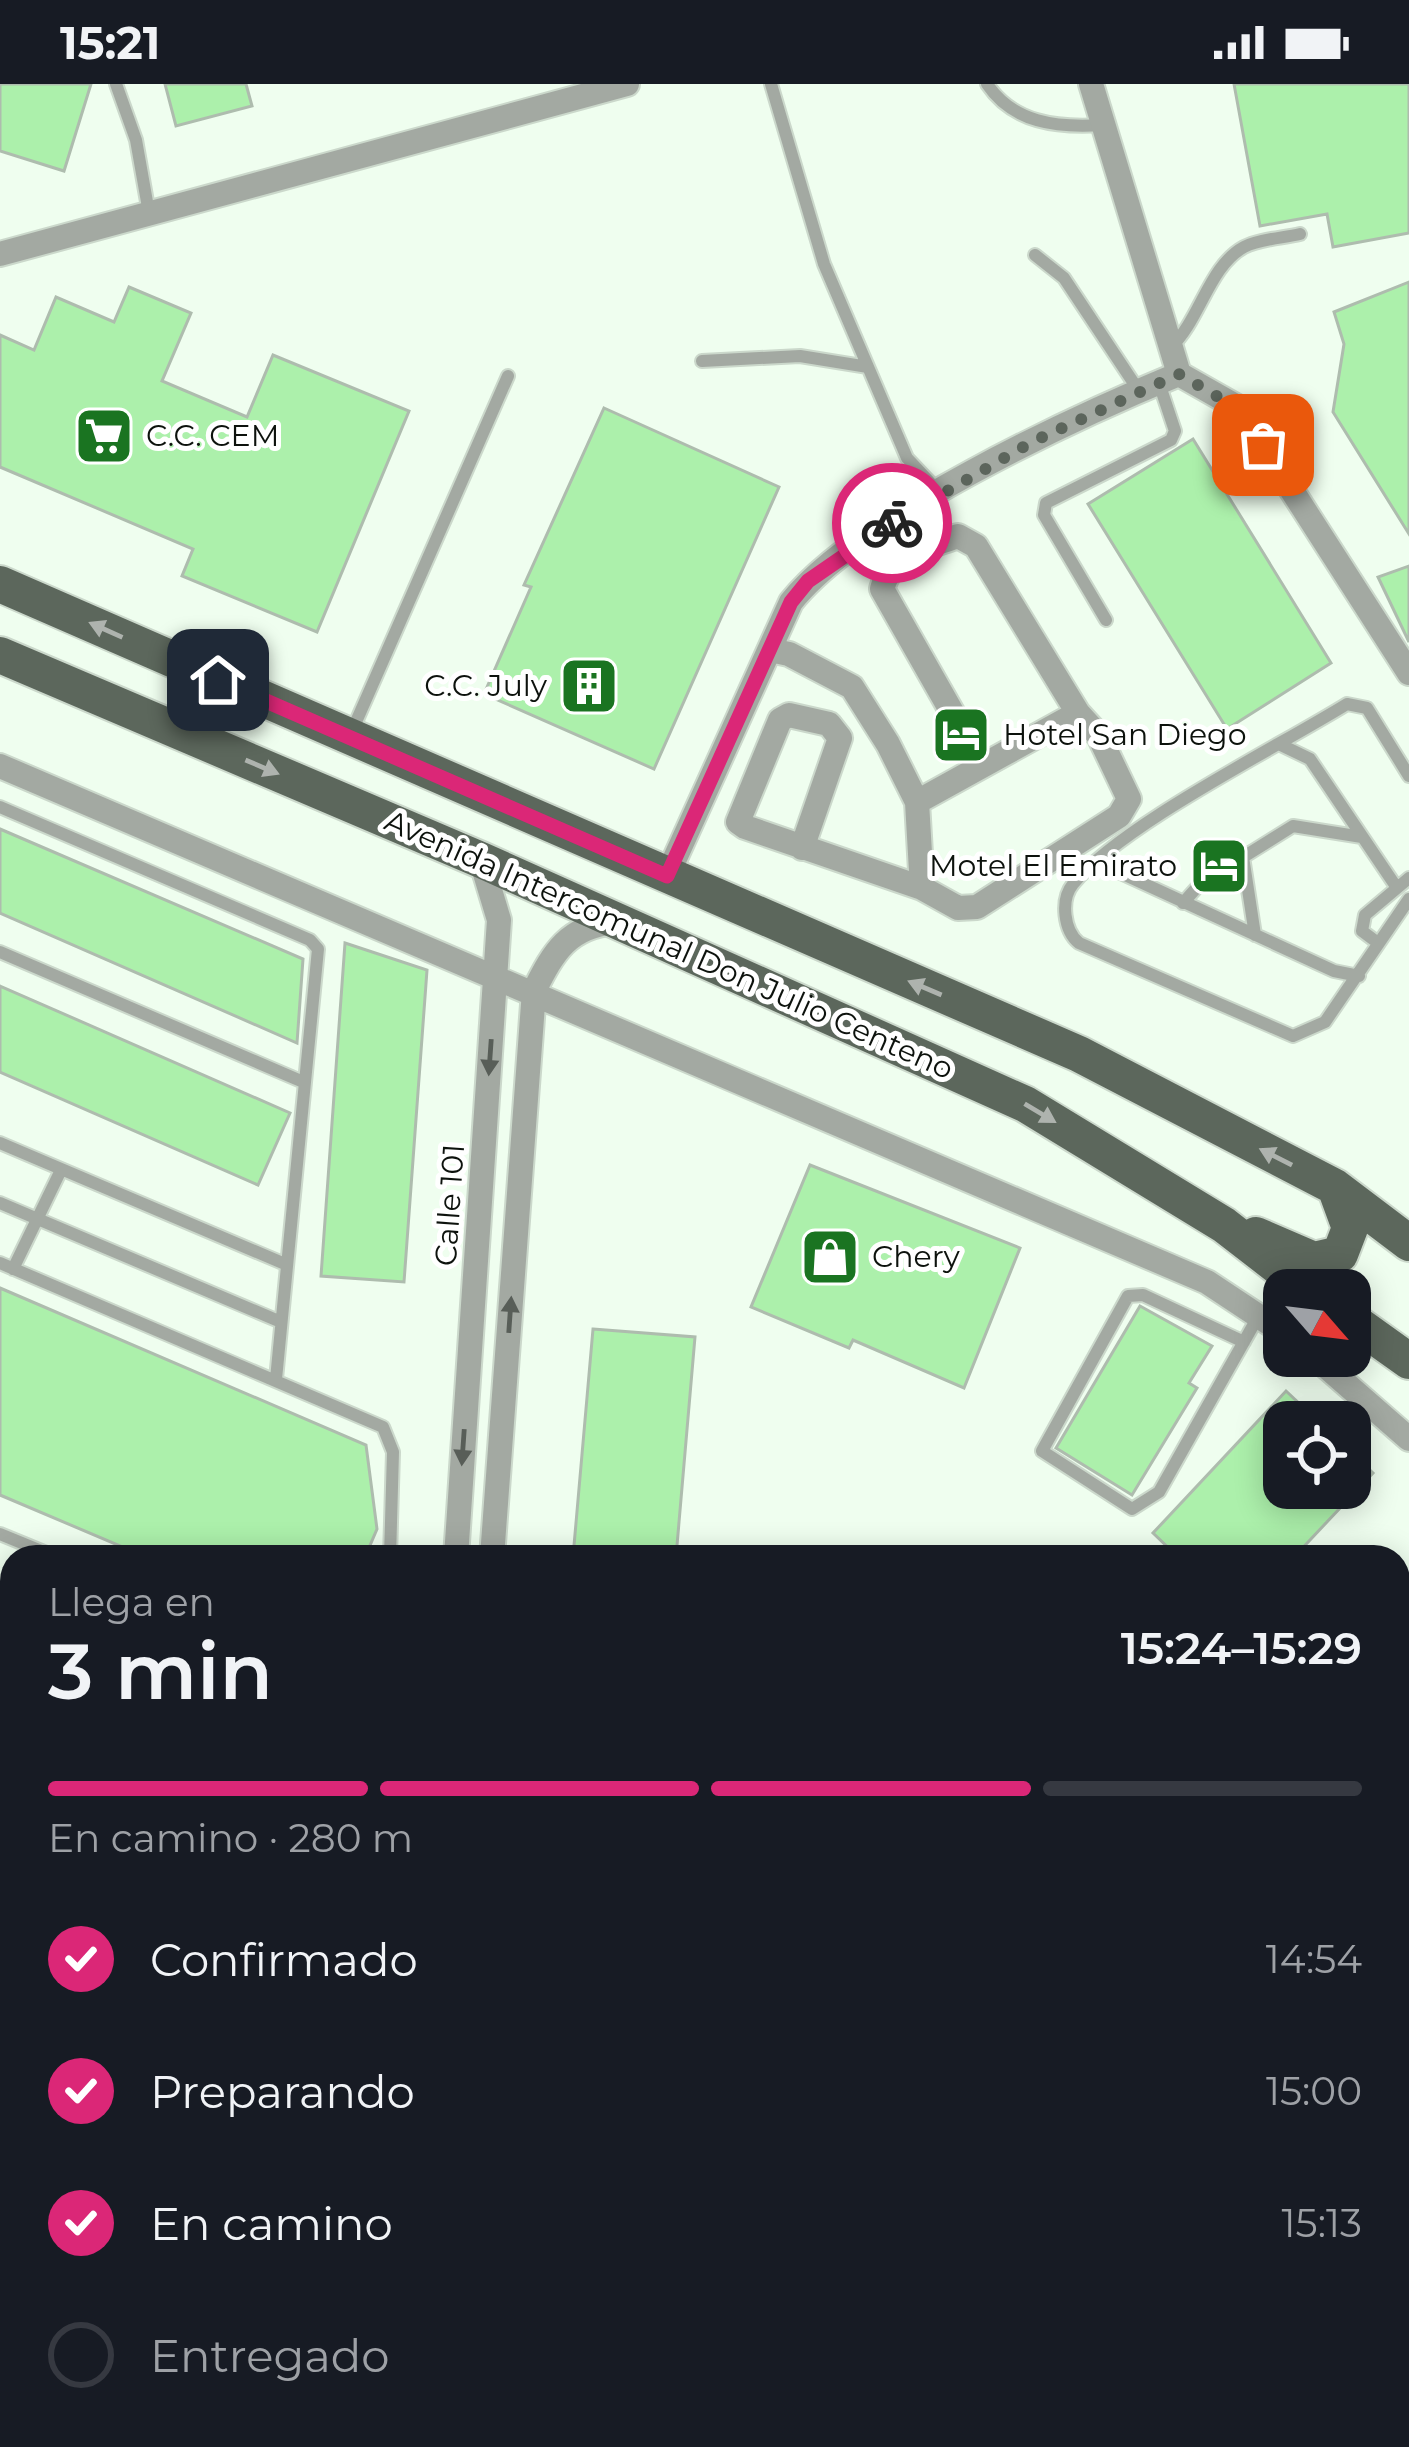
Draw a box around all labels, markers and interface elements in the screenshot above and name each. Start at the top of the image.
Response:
text: 15:21 [60,15,160,70]
pin [1212,394,1314,496]
supermarket icon: C.C. CEM [73,405,135,467]
icon: bag [1230,412,1296,478]
place label: C.C. CEM [146,417,279,454]
courier [832,463,952,583]
icon: bike [859,490,925,556]
one-way arrow [88,620,123,640]
pin [167,629,269,731]
icon: home [185,647,251,713]
building icon: C.C. July [558,655,620,717]
place label: C.C. July [424,667,548,704]
hotel icon: Hotel San Diego [930,704,992,766]
place label: Hotel San Diego [1003,716,1246,753]
one-way arrow [245,757,280,777]
street label: Avenida Intercomunal Don Julio Centeno [379,802,959,1087]
hotel icon: Motel El Emirato [1188,835,1250,897]
place label: Motel El Emirato [929,847,1177,884]
one-way arrow [907,977,942,997]
one-way arrow [481,1039,500,1077]
one-way arrow [1023,1102,1057,1123]
street label: Calle 101 [427,1143,472,1267]
one-way arrow [1259,1147,1294,1167]
shop icon: Chery [799,1226,861,1288]
place label: Chery [872,1238,961,1275]
north arrow [1263,1269,1371,1377]
map controls [1263,1269,1371,1509]
one-way arrow [501,1296,520,1333]
button: locate [1263,1401,1371,1509]
one-way arrow [454,1429,473,1466]
text: Llega en [48,1578,215,1626]
text: 15:24–15:29 [1121,1620,1362,1675]
text: 3 min [48,1623,273,1719]
text: En camino · 280 m [48,1814,413,1862]
icon: check [48,1926,114,1992]
text: Confirmado [150,1932,418,1987]
text: 14:54 [1266,1935,1362,1983]
icon: check [48,2058,114,2124]
text: Preparando [150,2064,415,2119]
text: 15:00 [1266,2067,1362,2115]
icon: check [48,2190,114,2256]
text: En camino [150,2196,393,2251]
text: 15:13 [1282,2199,1362,2247]
text: Entregado [150,2328,390,2383]

